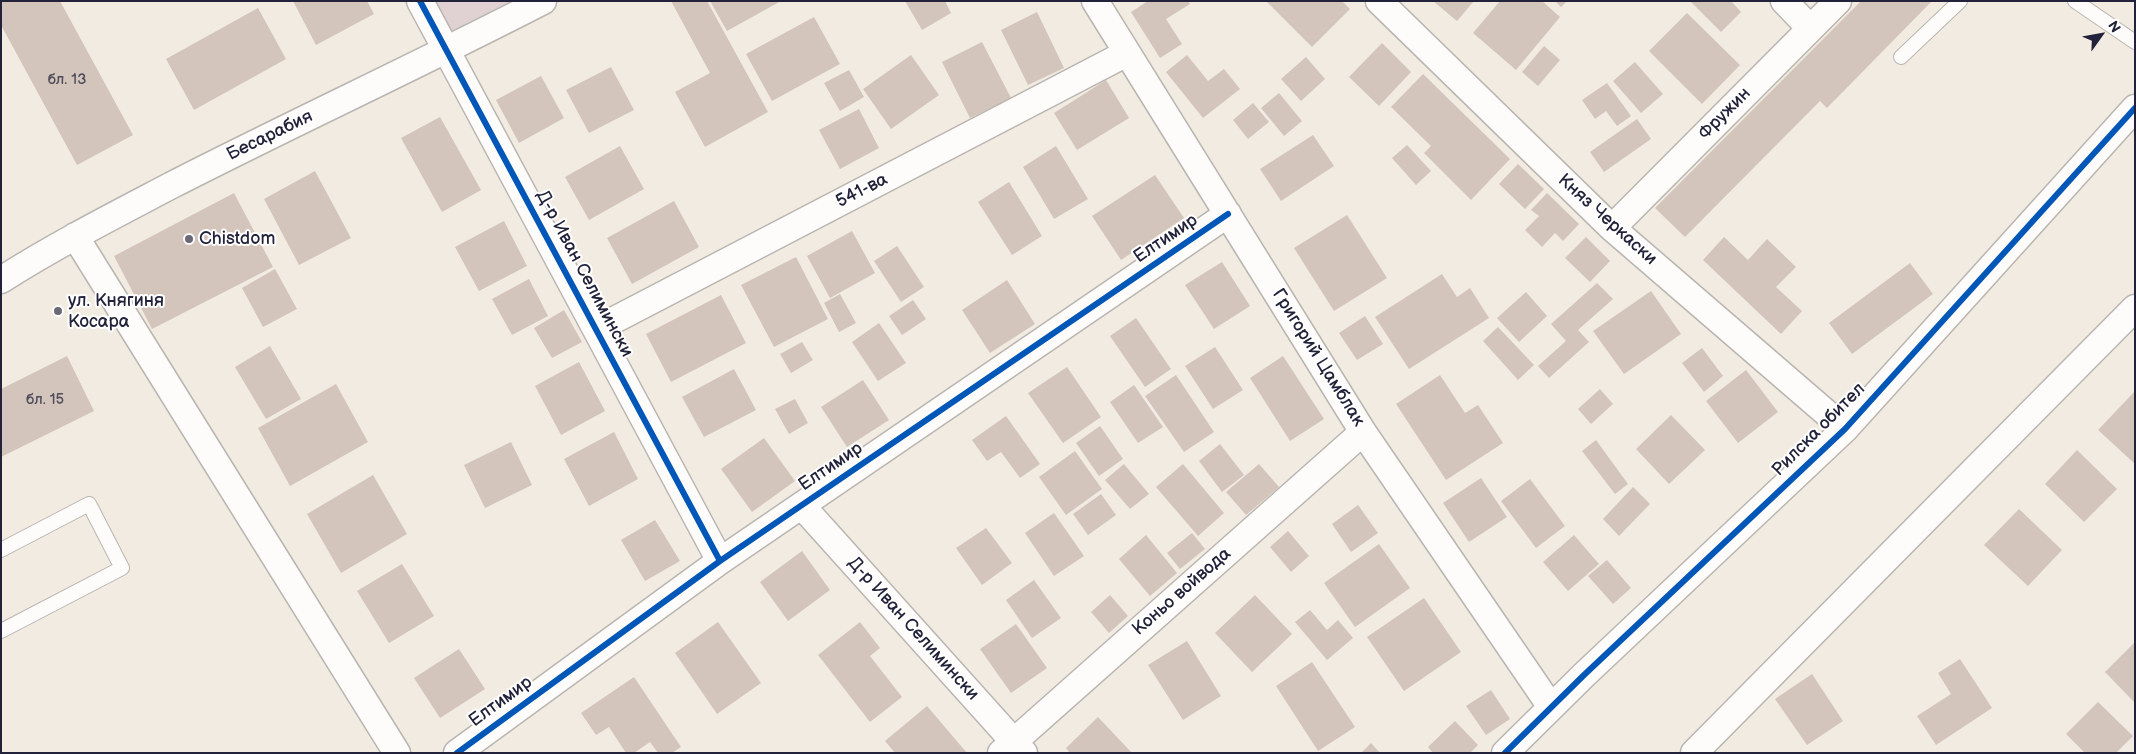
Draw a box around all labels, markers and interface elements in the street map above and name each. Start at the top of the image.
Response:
north arrow [2076,10,2126,60]
text: N [2104,18,2124,36]
house number: бл. 13 [48,71,86,89]
street label: Фружин [1694,83,1756,145]
street label: Бесарабия [224,106,316,166]
street label: 541-ва [833,169,891,213]
street label: Княз Черкаски [1553,170,1661,270]
street label: Д-р Иван Селимински [531,187,637,361]
street label: Елтимир [1130,210,1202,268]
place label: Chistdom [199,228,275,250]
marker: Chistdom [183,233,195,245]
street label: Григорий Цамблак [1267,285,1369,431]
place label: ул. Княгиня Косара [68,290,164,332]
marker: ул. Княгиня Косара [52,305,64,317]
street label: Рилска обител [1768,379,1870,481]
house number: бл. 15 [26,391,64,409]
street label: Елтимир [795,438,867,496]
street label: Коньо войвода [1128,543,1236,641]
street label: Д-р Иван Селимински [843,553,983,705]
street label: Елтимир [465,672,537,732]

